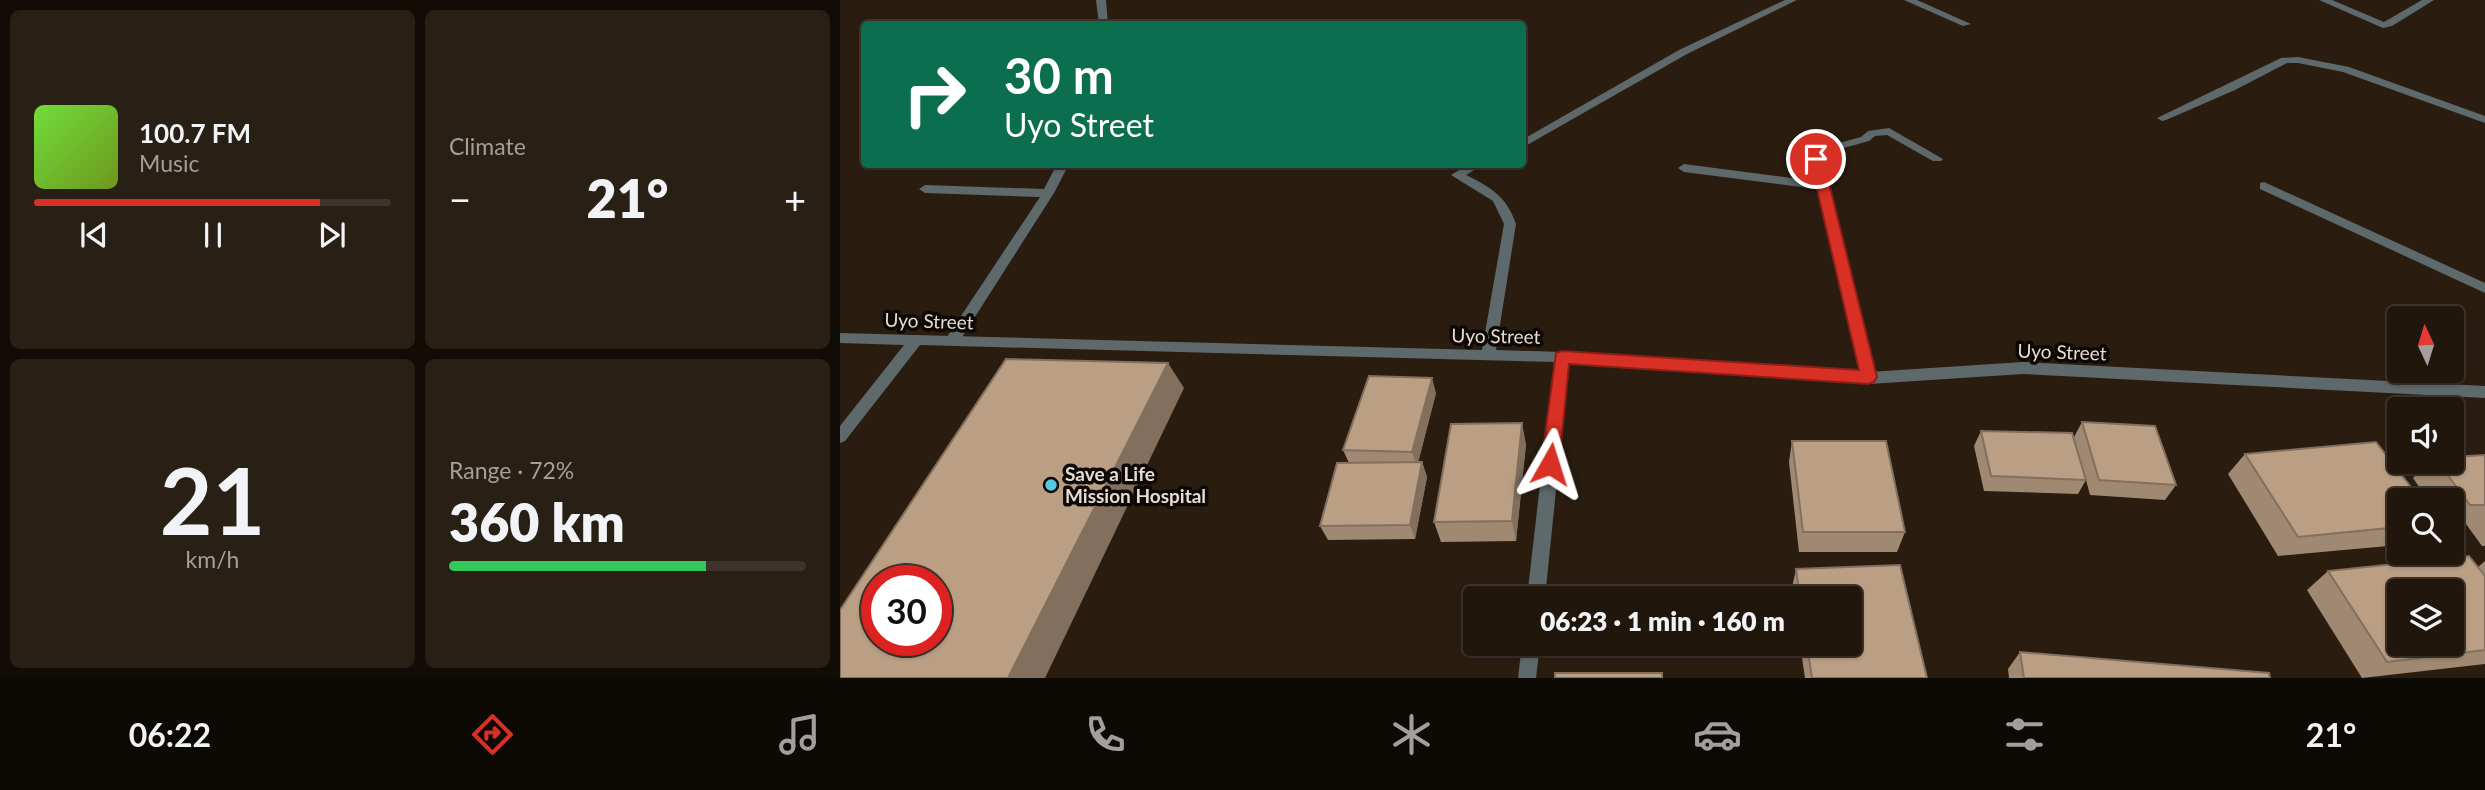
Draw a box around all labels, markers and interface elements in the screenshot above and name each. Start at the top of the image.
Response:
text: 30 m [1004,46,1114,104]
icon: right [889,49,980,140]
text: Uyo Street [1004,105,1154,144]
text: 100.7 FM [139,117,251,149]
pin [1786,129,1846,189]
text: Climate [449,132,526,160]
icon: arrive [1797,140,1835,178]
text: Music [139,149,199,177]
text: 21° [587,167,668,229]
text: − [449,176,471,222]
text: + [784,176,806,222]
icon: previous [75,216,113,254]
icon: pause [194,216,232,254]
icon: next [313,216,351,254]
north arrow [2387,306,2464,383]
map controls [2387,306,2464,656]
street label: Uyo Street [884,307,974,334]
street label: Uyo Street [1451,323,1541,348]
street label: Uyo Street [2017,338,2107,365]
button: sound [2387,397,2464,474]
position arrow [1513,427,1587,501]
text: 21 [160,445,265,554]
text: Range · 72% [449,456,574,484]
place label: Save a Life Mission Hospital [1065,462,1206,507]
marker: Save a Life Mission Hospital [1043,477,1059,493]
button: search [2387,488,2464,565]
text: 360 km [449,491,625,553]
text: km/h [186,545,239,573]
speed limit sign: 30 [861,565,952,656]
button: layers [2387,579,2464,656]
text: 06:23 · 1 min · 160 m [1540,605,1785,637]
icon: directions [468,710,517,759]
icon: music [775,710,824,759]
icon: phone [1081,710,1130,759]
icon: climate [1387,710,1436,759]
icon: car [1693,710,1742,759]
icon: filters [2000,710,2049,759]
text: 06:22 [129,715,211,754]
text: 21° [2306,715,2356,754]

